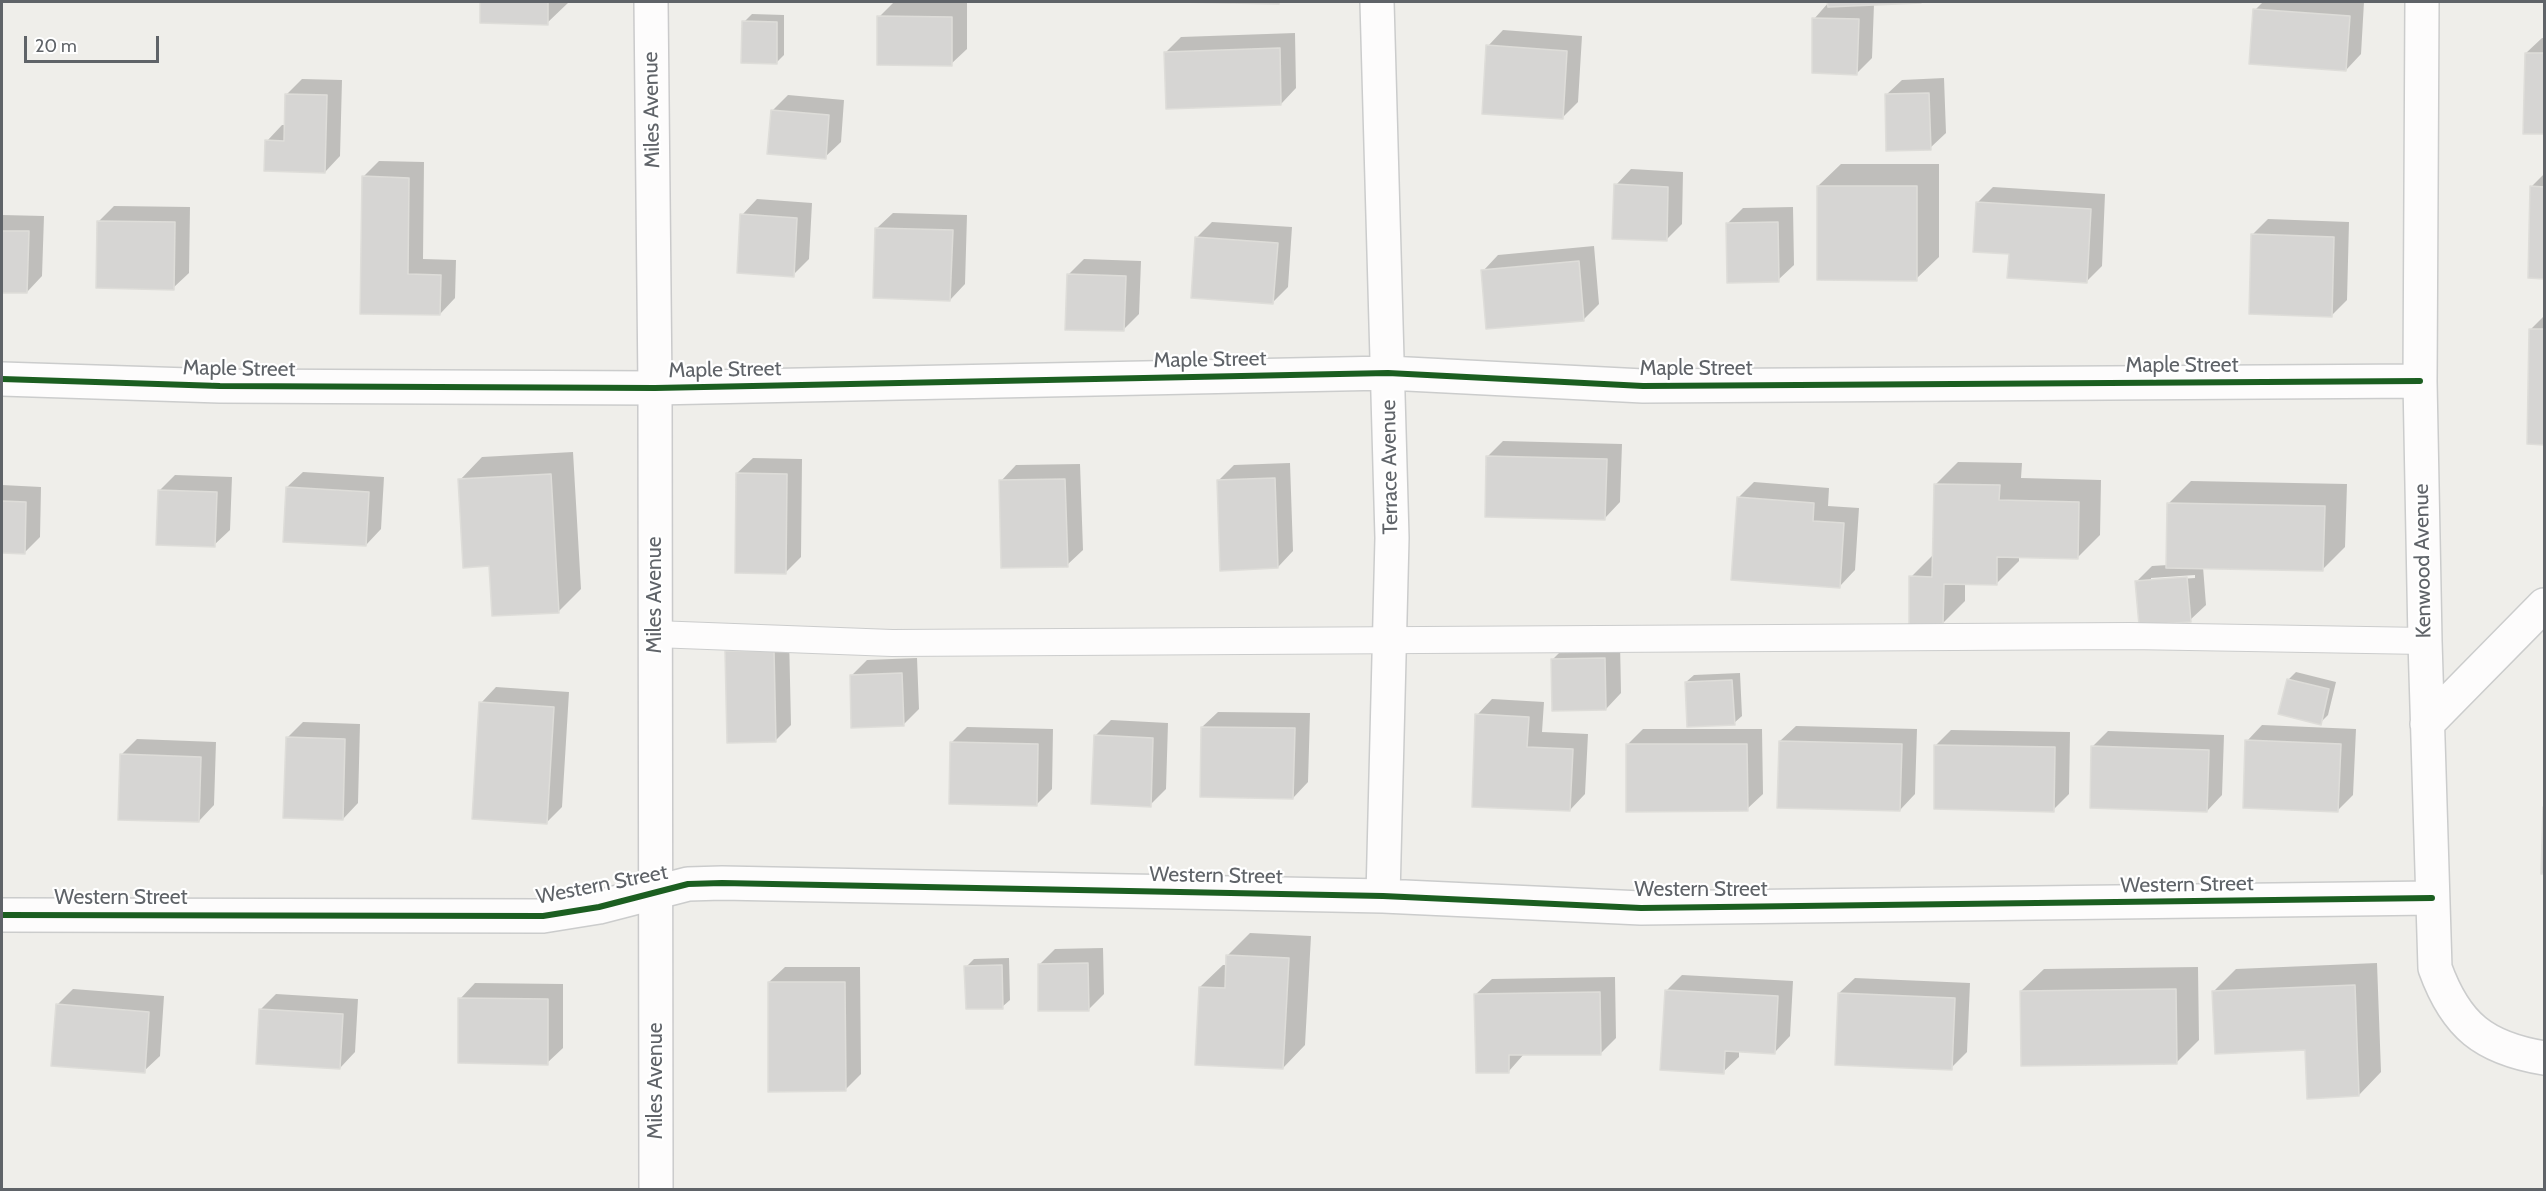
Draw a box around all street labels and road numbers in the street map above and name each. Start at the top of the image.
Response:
street label: Miles Avenue [638,51,666,169]
street label: Maple Street [1153,346,1267,374]
street label: Maple Street [2125,353,2239,379]
street label: Maple Street [182,355,296,383]
street label: Maple Street [668,356,782,384]
street label: Maple Street [1639,356,1753,382]
street label: Terrace Avenue [1376,399,1404,535]
street label: Kenwood Avenue [2409,483,2437,639]
street label: Miles Avenue [642,537,668,653]
street label: Western Street [534,860,670,910]
street label: Western Street [1149,862,1283,890]
street label: Western Street [2120,871,2254,899]
street label: Western Street [1634,877,1768,903]
street label: Western Street [54,885,188,911]
street label: Miles Avenue [643,1023,669,1139]

